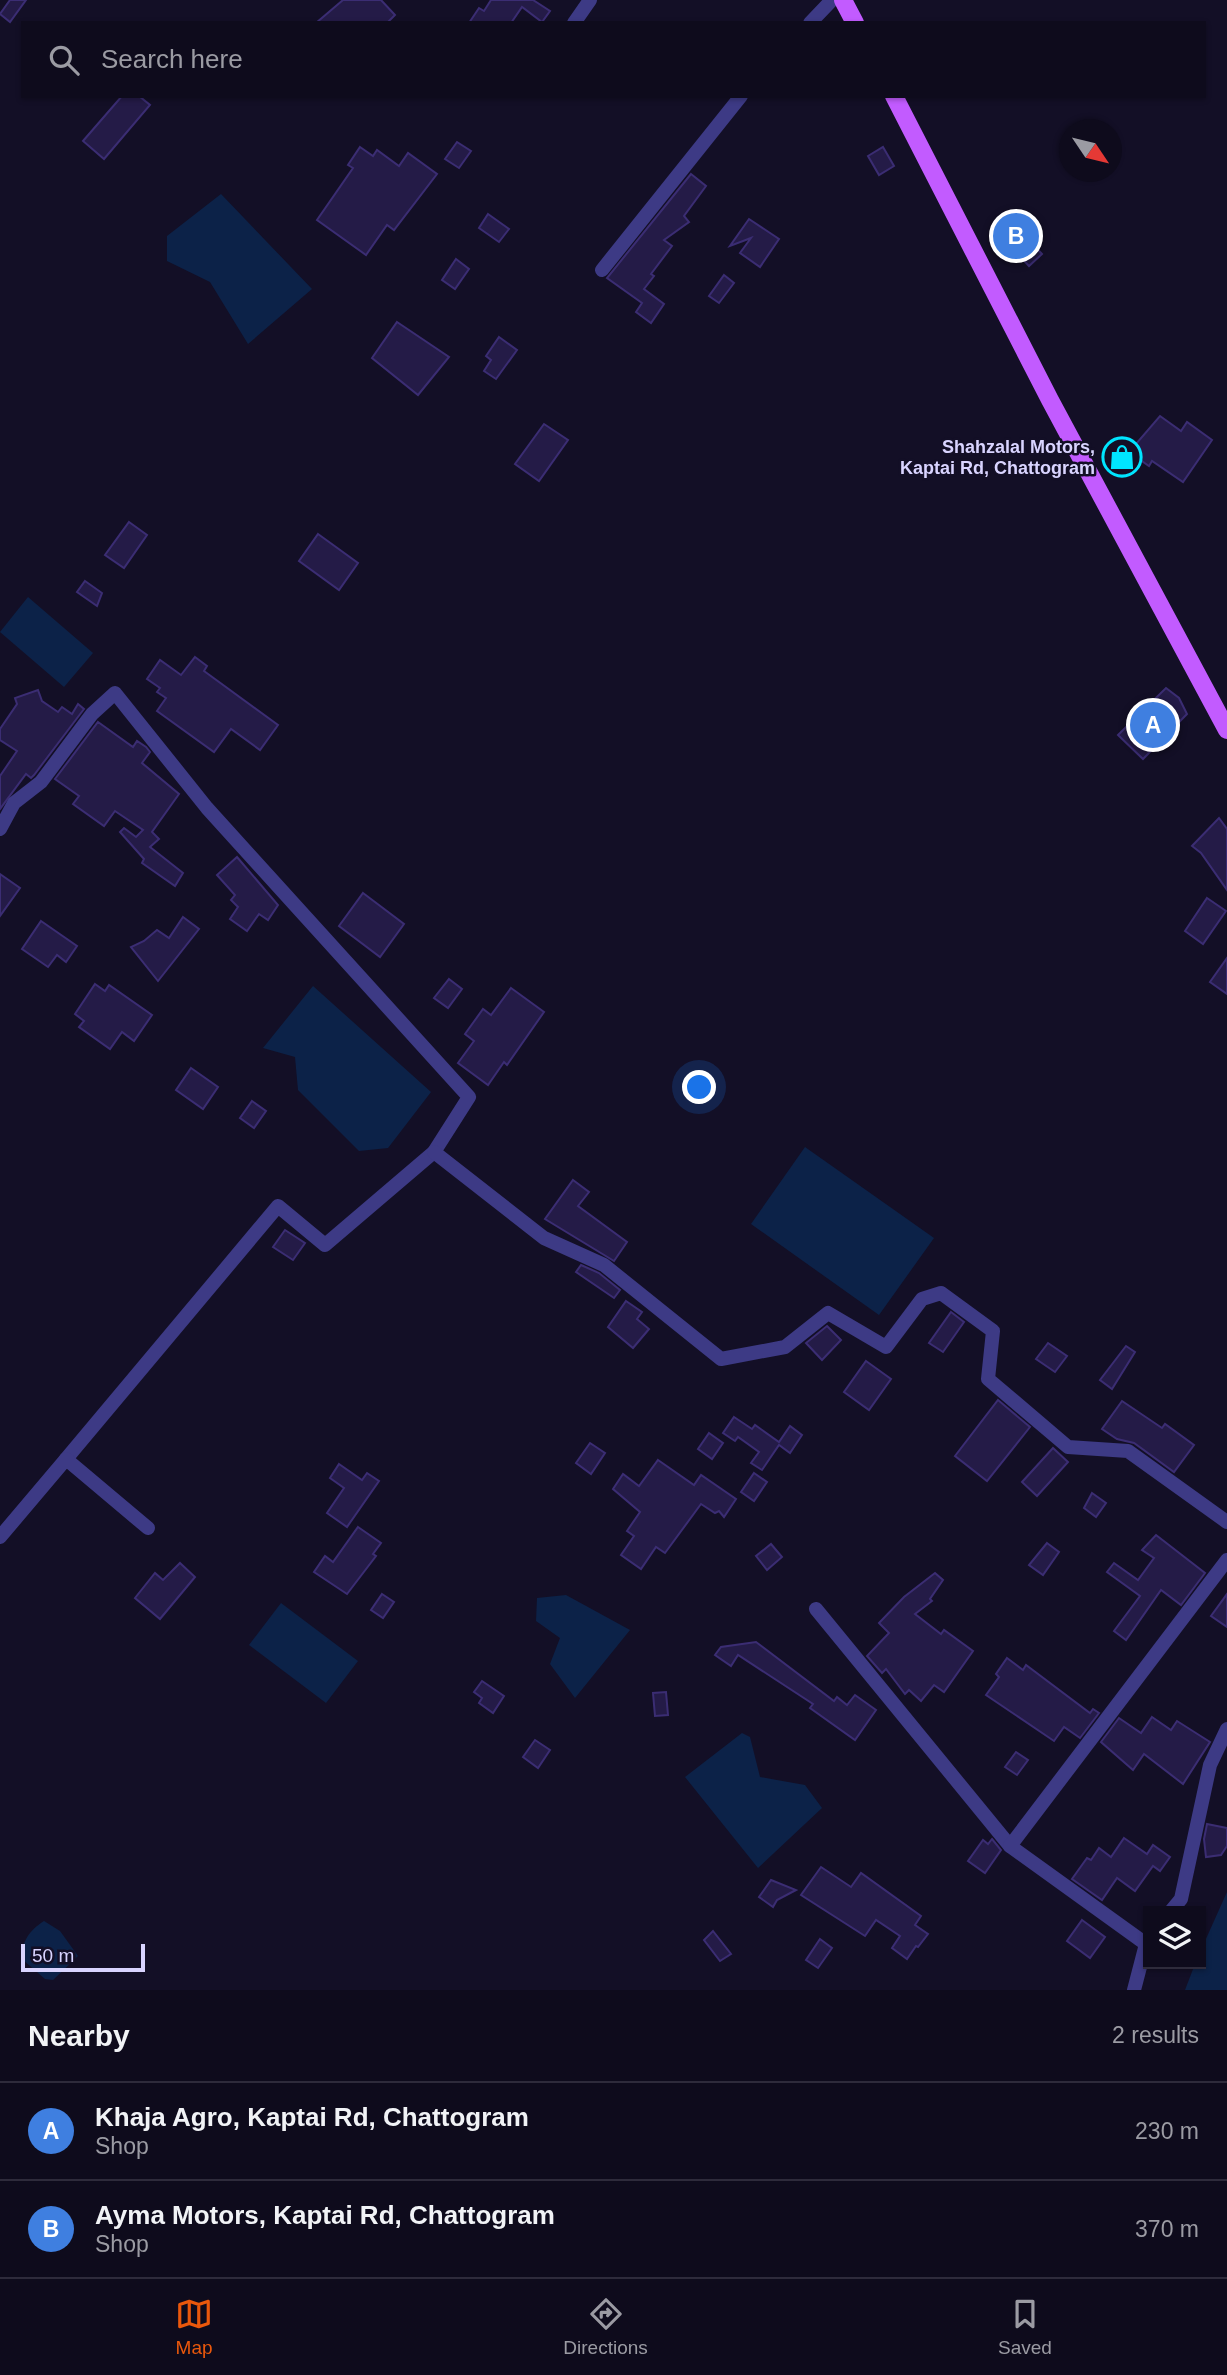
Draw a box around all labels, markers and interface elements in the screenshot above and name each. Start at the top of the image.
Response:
search box [21,21,1206,98]
icon: search [45,41,83,79]
text: Search here [101,44,243,74]
north arrow [1059,119,1122,182]
pin: B [993,210,1039,262]
shop icon: Shahzalal Motors, Kaptai Rd, Chattogram [1101,436,1143,478]
place label: Shahzalal Motors, Kaptai Rd, Chattogram [900,437,1095,478]
pin: A [1130,699,1176,751]
your location [682,1070,716,1104]
map controls [1143,1906,1206,1969]
button: layers [1143,1906,1206,1969]
scale bar [21,1941,145,1973]
text: 50 m [32,1945,74,1966]
text: Nearby [28,2019,130,2052]
text: 2 results [1112,2022,1199,2048]
text: Khaja Agro, Kaptai Rd, Chattogram [95,2102,529,2132]
text: A [43,2118,59,2144]
text: 230 m [1135,2118,1199,2144]
text: Shop [95,2133,149,2159]
text: Ayma Motors, Kaptai Rd, Chattogram [95,2200,555,2230]
text: B [43,2216,59,2242]
text: 370 m [1135,2216,1199,2242]
text: Shop [95,2231,149,2257]
tab: Map [175,2295,213,2359]
tab: Directions [563,2295,648,2359]
tab: Saved [998,2295,1052,2359]

